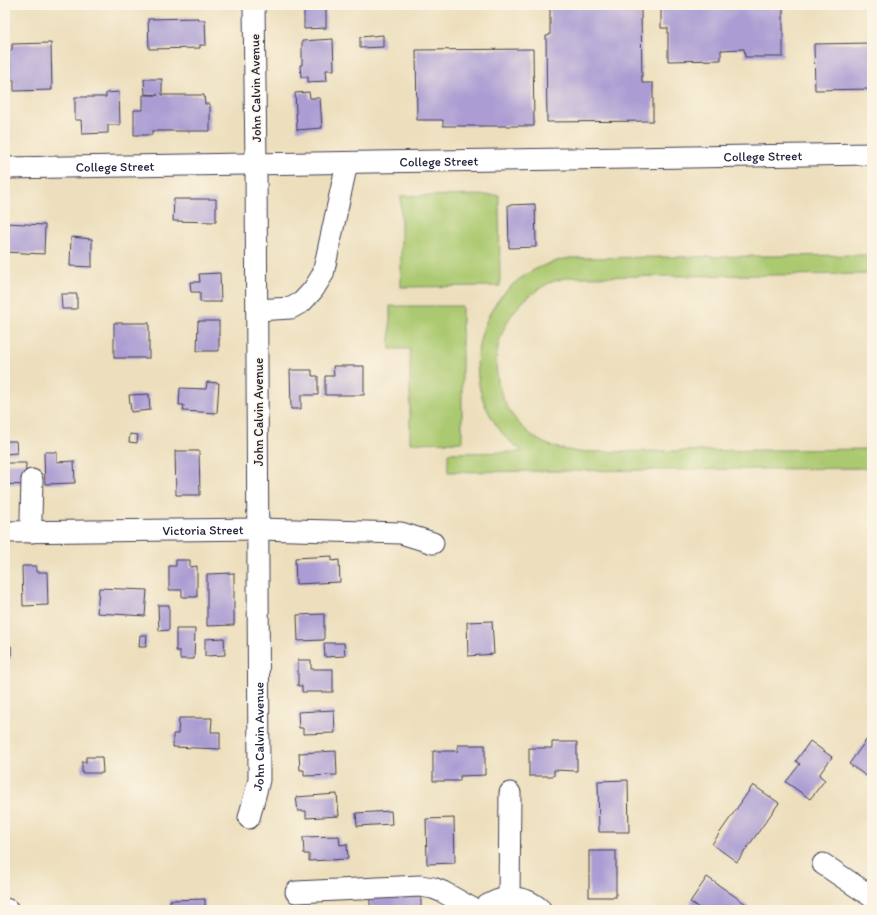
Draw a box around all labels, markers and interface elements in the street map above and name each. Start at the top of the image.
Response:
street label: John Calvin Avenue [247,34,264,142]
street label: College Street [723,148,803,164]
street label: College Street [399,153,479,170]
street label: College Street [75,159,155,175]
street label: John Calvin Avenue [251,358,266,466]
street label: Victoria Street [162,522,244,538]
street label: John Calvin Avenue [250,682,267,792]

